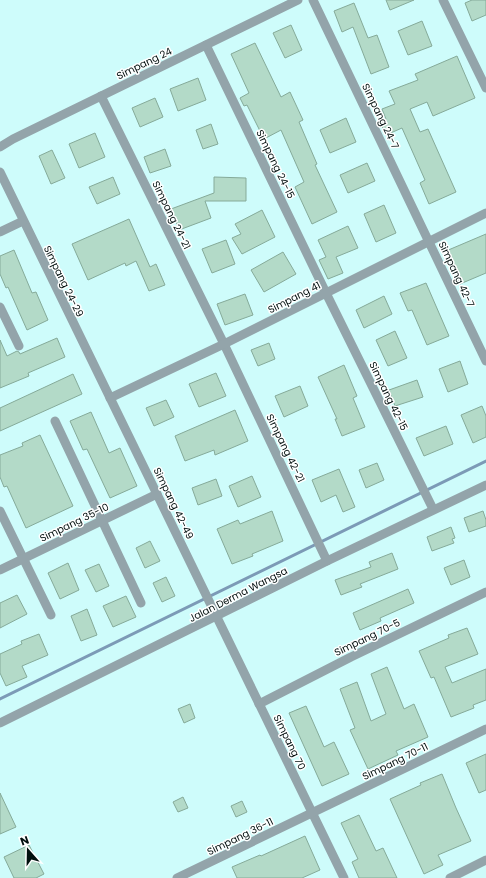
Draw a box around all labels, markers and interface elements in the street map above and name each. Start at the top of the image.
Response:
street label: Simpang 24 [114,44,174,83]
street label: Simpang 24-7 [358,81,403,152]
street label: Simpang 24-15 [252,127,299,201]
street label: Simpang 24-21 [148,178,195,252]
street label: Simpang 42-7 [435,239,479,310]
street label: Simpang 24-29 [40,243,87,319]
street label: Simpang 41 [265,278,323,317]
street label: Simpang 42-15 [365,359,412,433]
street label: Simpang 42-21 [262,411,309,485]
street label: Simpang 42-49 [150,465,197,542]
street label: Simpang 35-10 [37,499,111,546]
street label: Jalan Derma Wangsa [186,563,290,626]
street label: Simpang 70-5 [332,615,403,660]
street label: Simpang 70 [270,712,309,772]
street label: Simpang 70-11 [360,739,431,784]
street label: Simpang 36-11 [205,814,276,859]
north arrow [8,830,48,870]
text: N [18,832,31,850]

